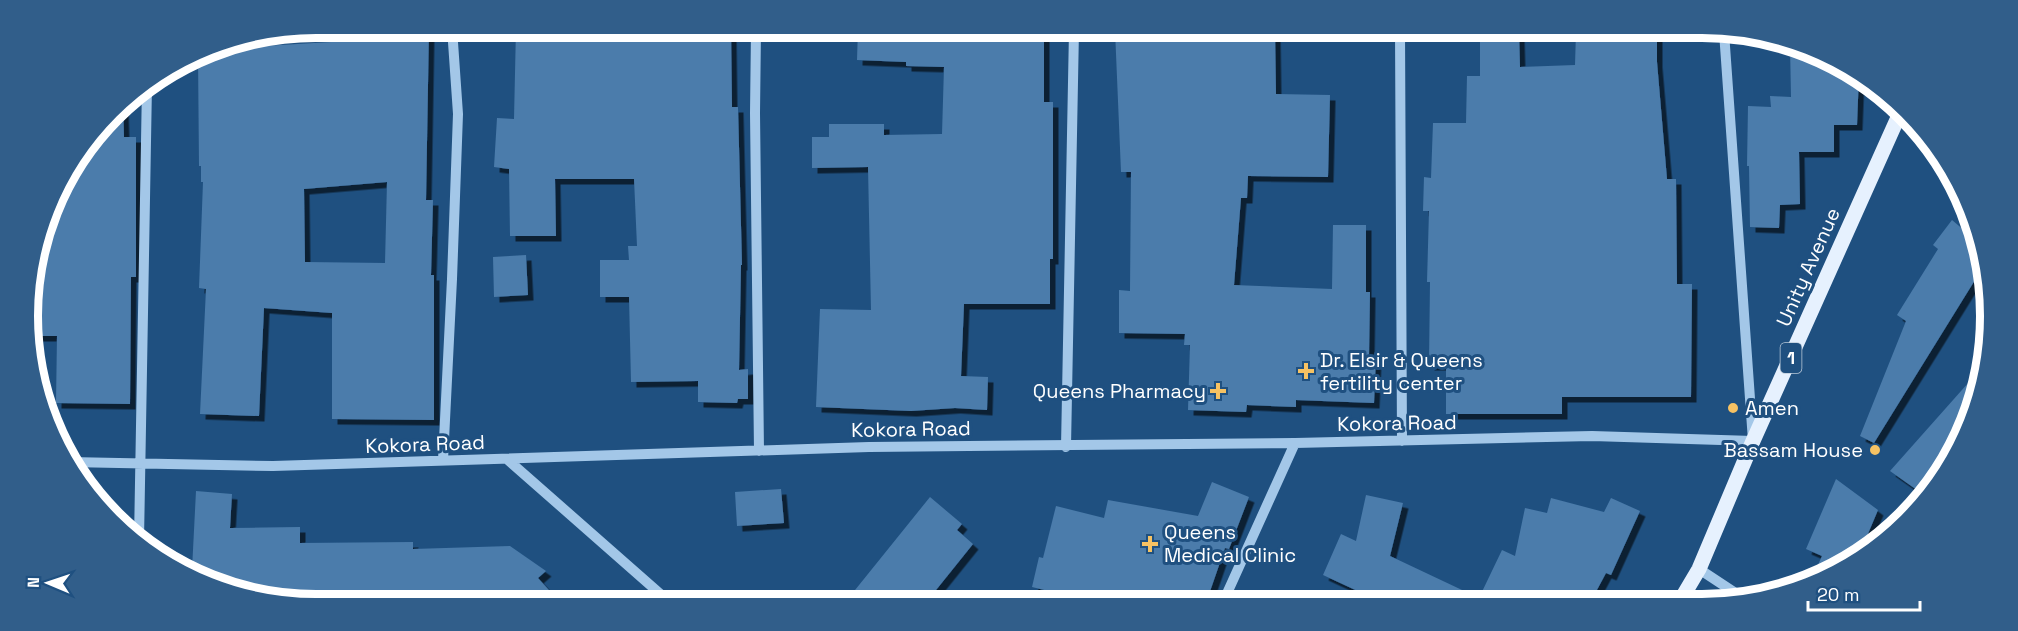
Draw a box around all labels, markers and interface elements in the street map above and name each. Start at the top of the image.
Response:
street label: Unity Avenue [1770,204,1846,330]
road number: 1 [1780,343,1802,373]
place label: Dr. Elsir & Queens fertility center [1320,347,1483,396]
marker: Dr. Elsir & Queens fertility center [1297,362,1315,380]
place label: Queens Pharmacy [1033,378,1206,404]
marker: Queens Pharmacy [1211,384,1225,398]
place label: Amen [1745,395,1799,421]
marker: Amen [1726,401,1740,415]
street label: Kokora Road [1337,409,1457,437]
street label: Kokora Road [851,415,971,443]
street label: Kokora Road [365,429,485,459]
place label: Bassam House [1723,437,1863,463]
marker: Bassam House [1868,443,1882,457]
place label: Queens Medical Clinic [1164,519,1296,568]
marker: Queens Medical Clinic [1141,535,1159,553]
north arrow [18,553,78,613]
scale bar [1808,574,1920,612]
text: N [23,577,44,588]
text: 20 m [1817,583,1860,606]

